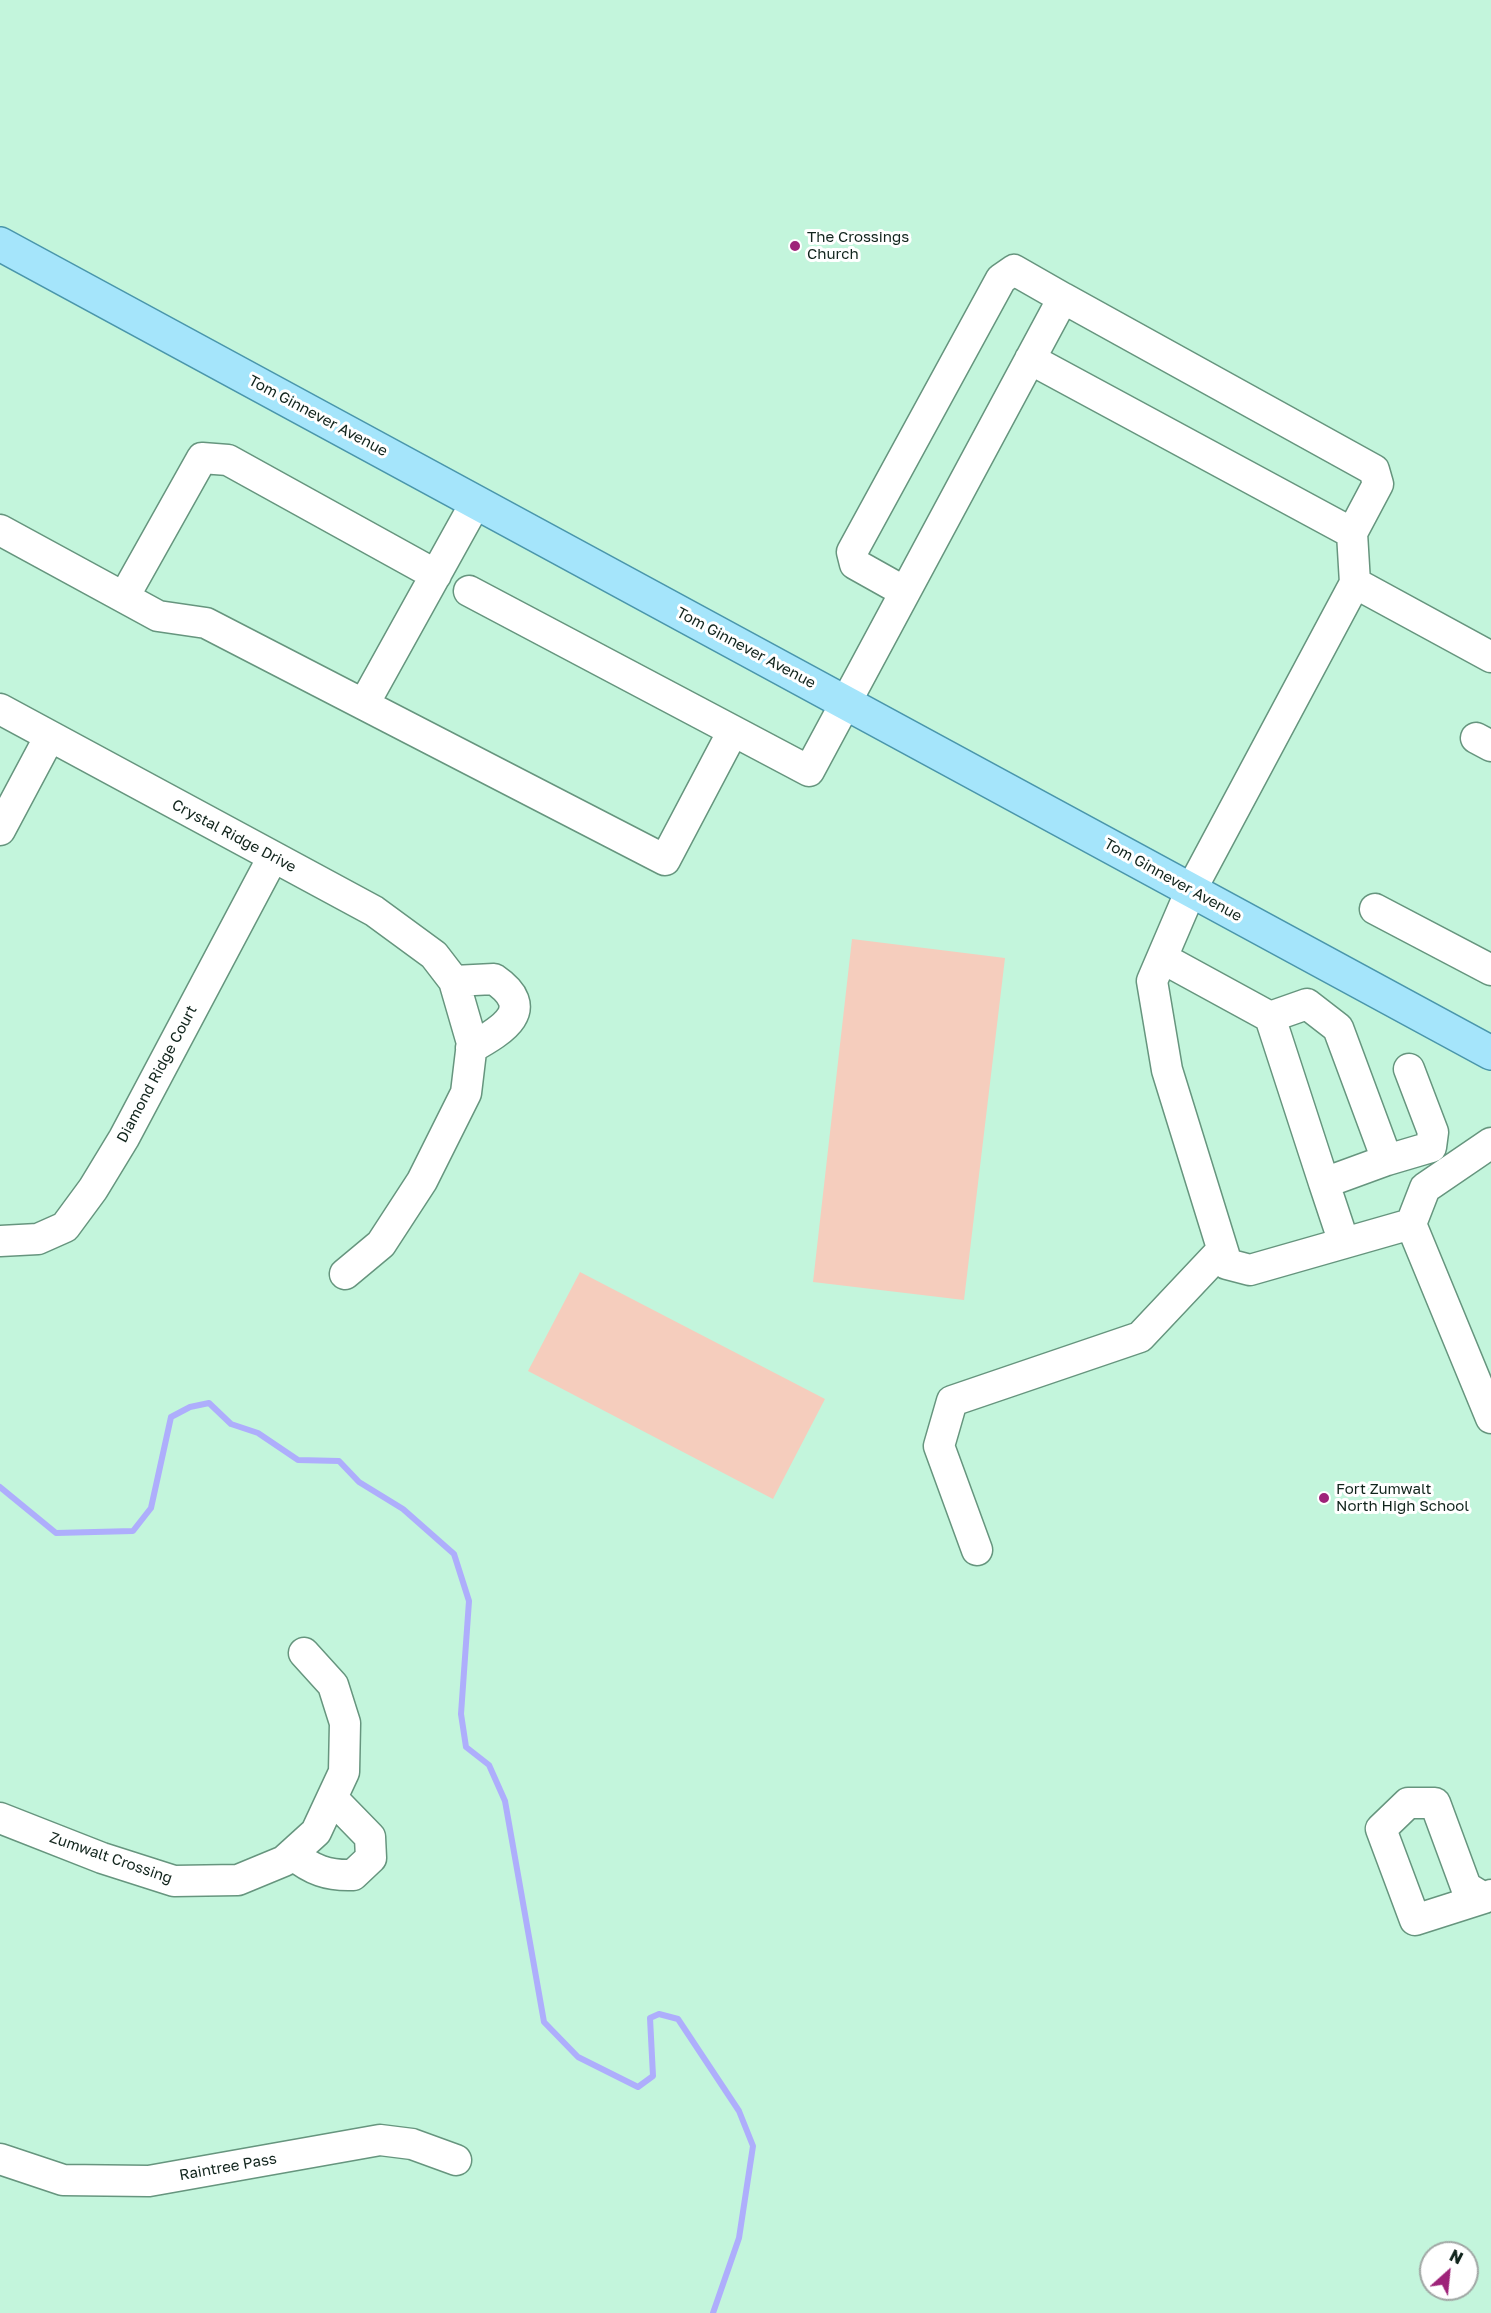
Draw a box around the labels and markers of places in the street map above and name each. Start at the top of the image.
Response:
place label: The Crossings Church [807,228,909,263]
marker: The Crossings Church [788,239,802,253]
place label: Fort Zumwalt North High School [1336,1480,1469,1515]
marker: Fort Zumwalt North High School [1317,1491,1331,1505]

